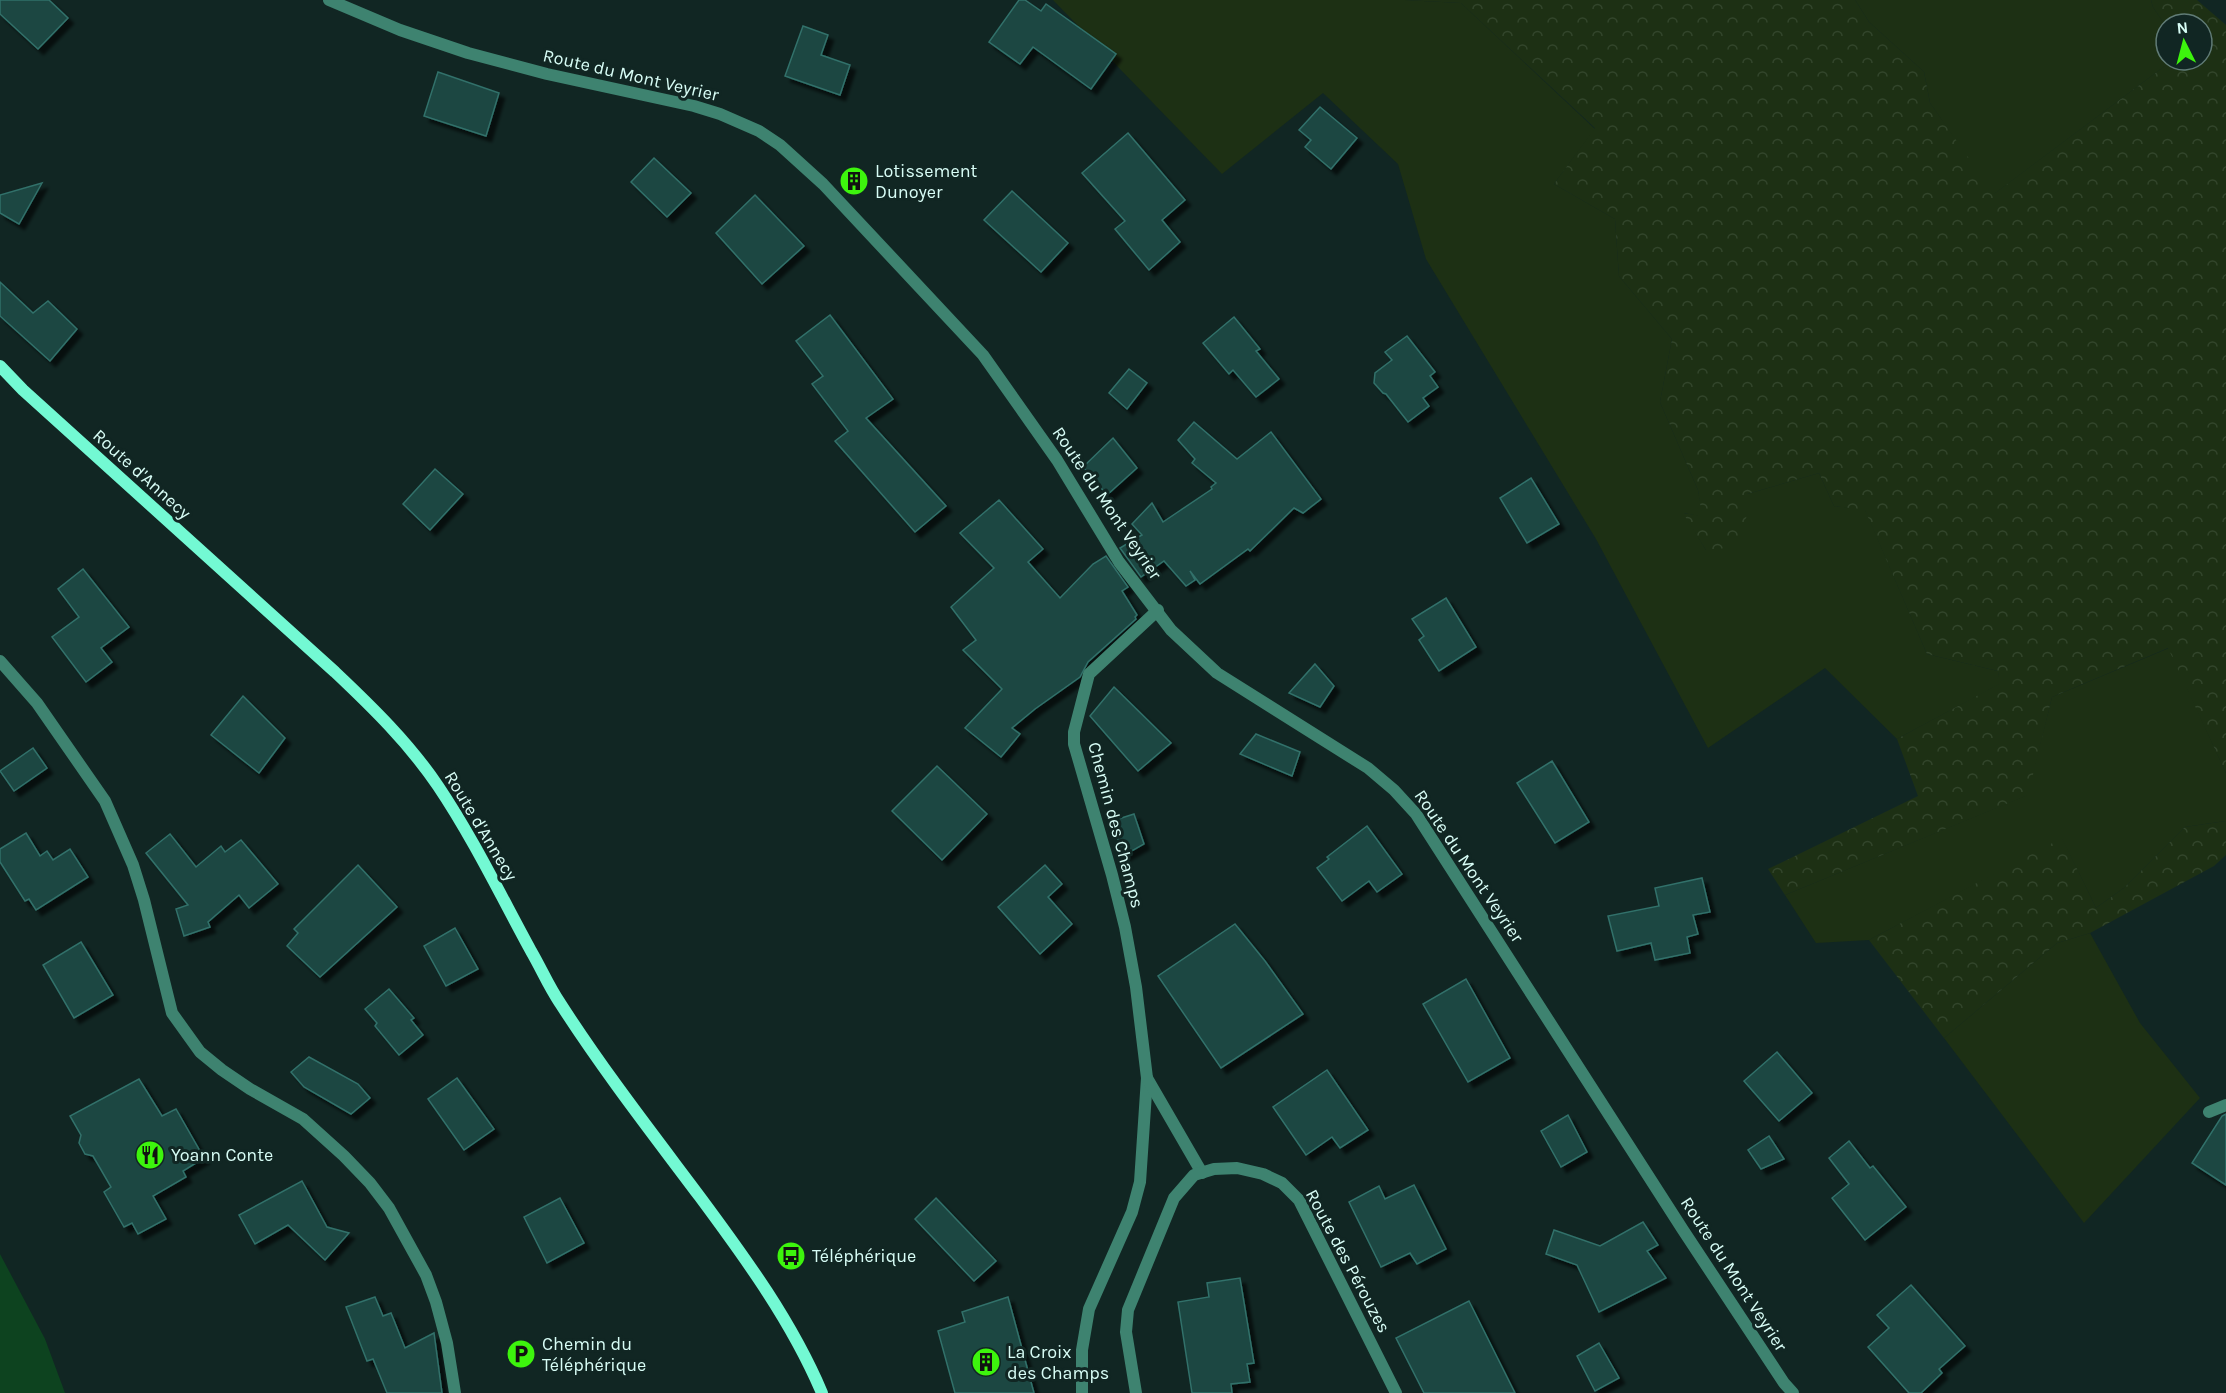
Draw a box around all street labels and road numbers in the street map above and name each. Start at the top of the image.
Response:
street label: Route du Mont Veyrier [541,44,721,106]
street label: Route du Mont Veyrier [1048,422,1167,584]
street label: Route d'Annecy [89,424,196,524]
street label: Chemin des Champs [1083,740,1149,910]
street label: Route d'Annecy [440,767,523,885]
street label: Route du Mont Veyrier [1410,785,1529,947]
street label: Route des Pérouzes [1301,1185,1395,1337]
street label: Route du Mont Veyrier [1676,1193,1792,1356]

